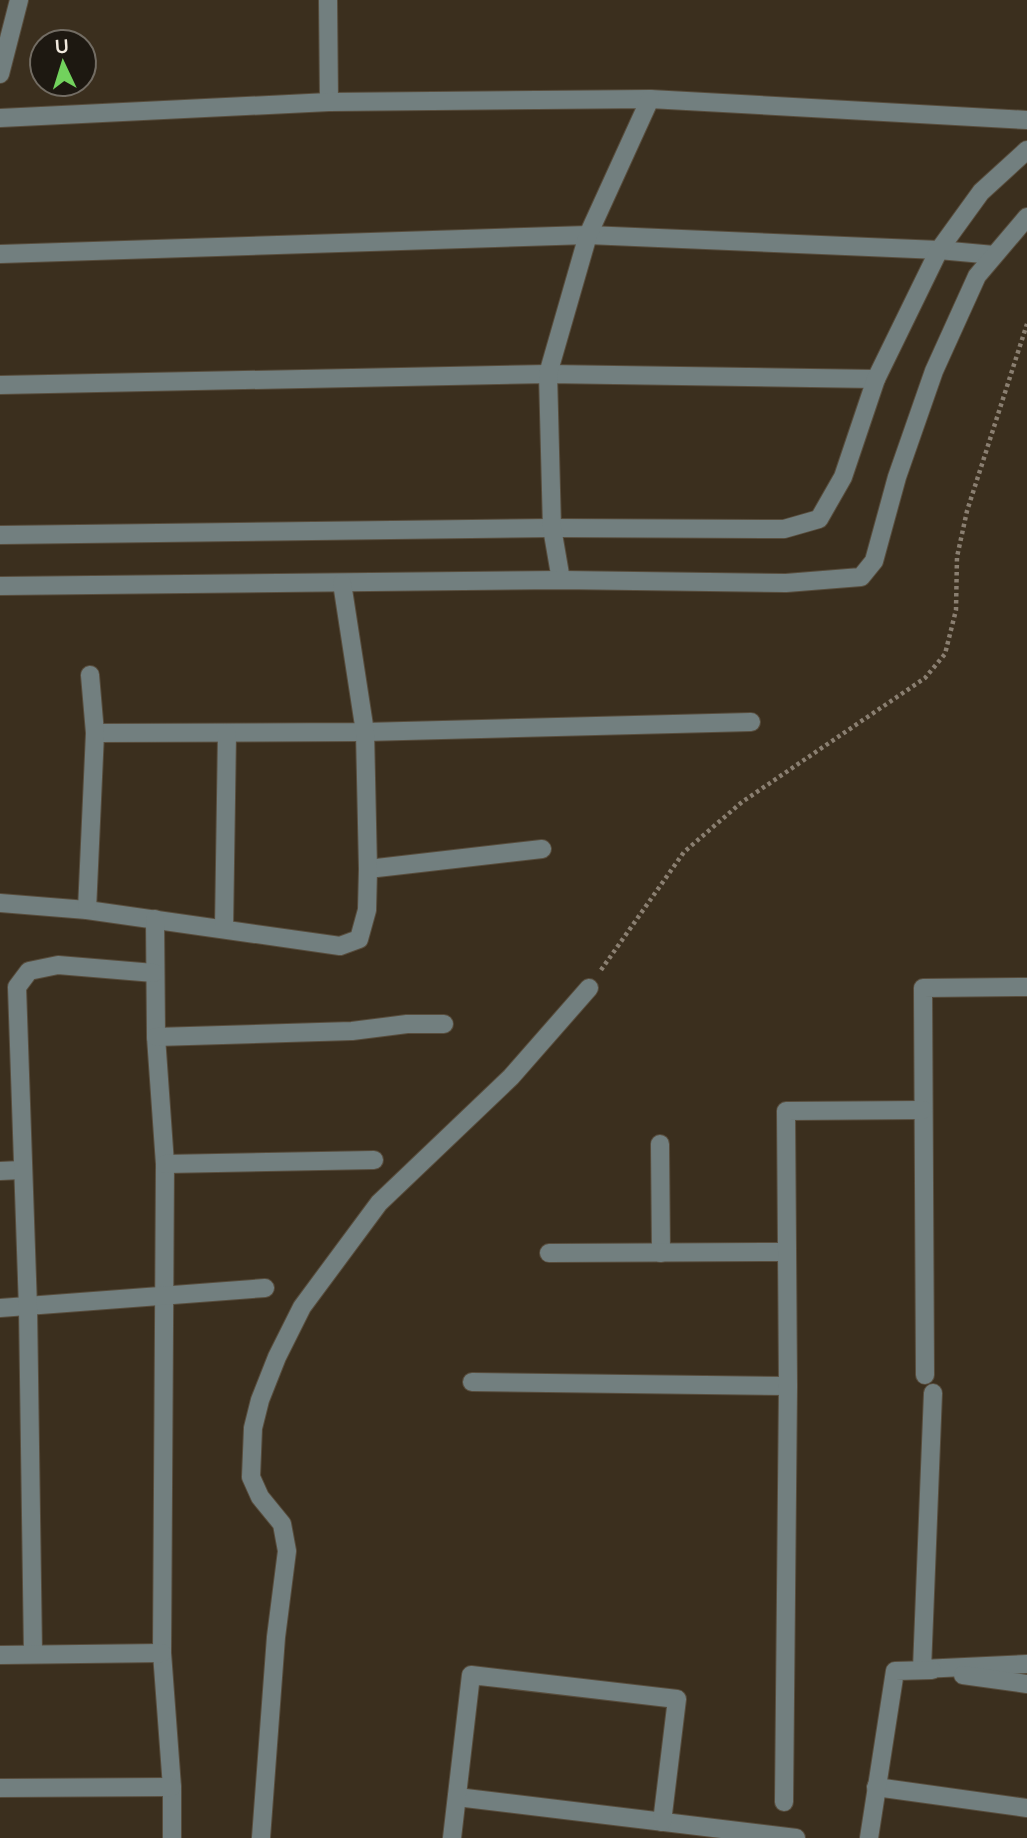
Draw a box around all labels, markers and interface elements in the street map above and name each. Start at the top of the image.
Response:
north arrow [28,28,98,98]
text: U [54,34,70,59]

